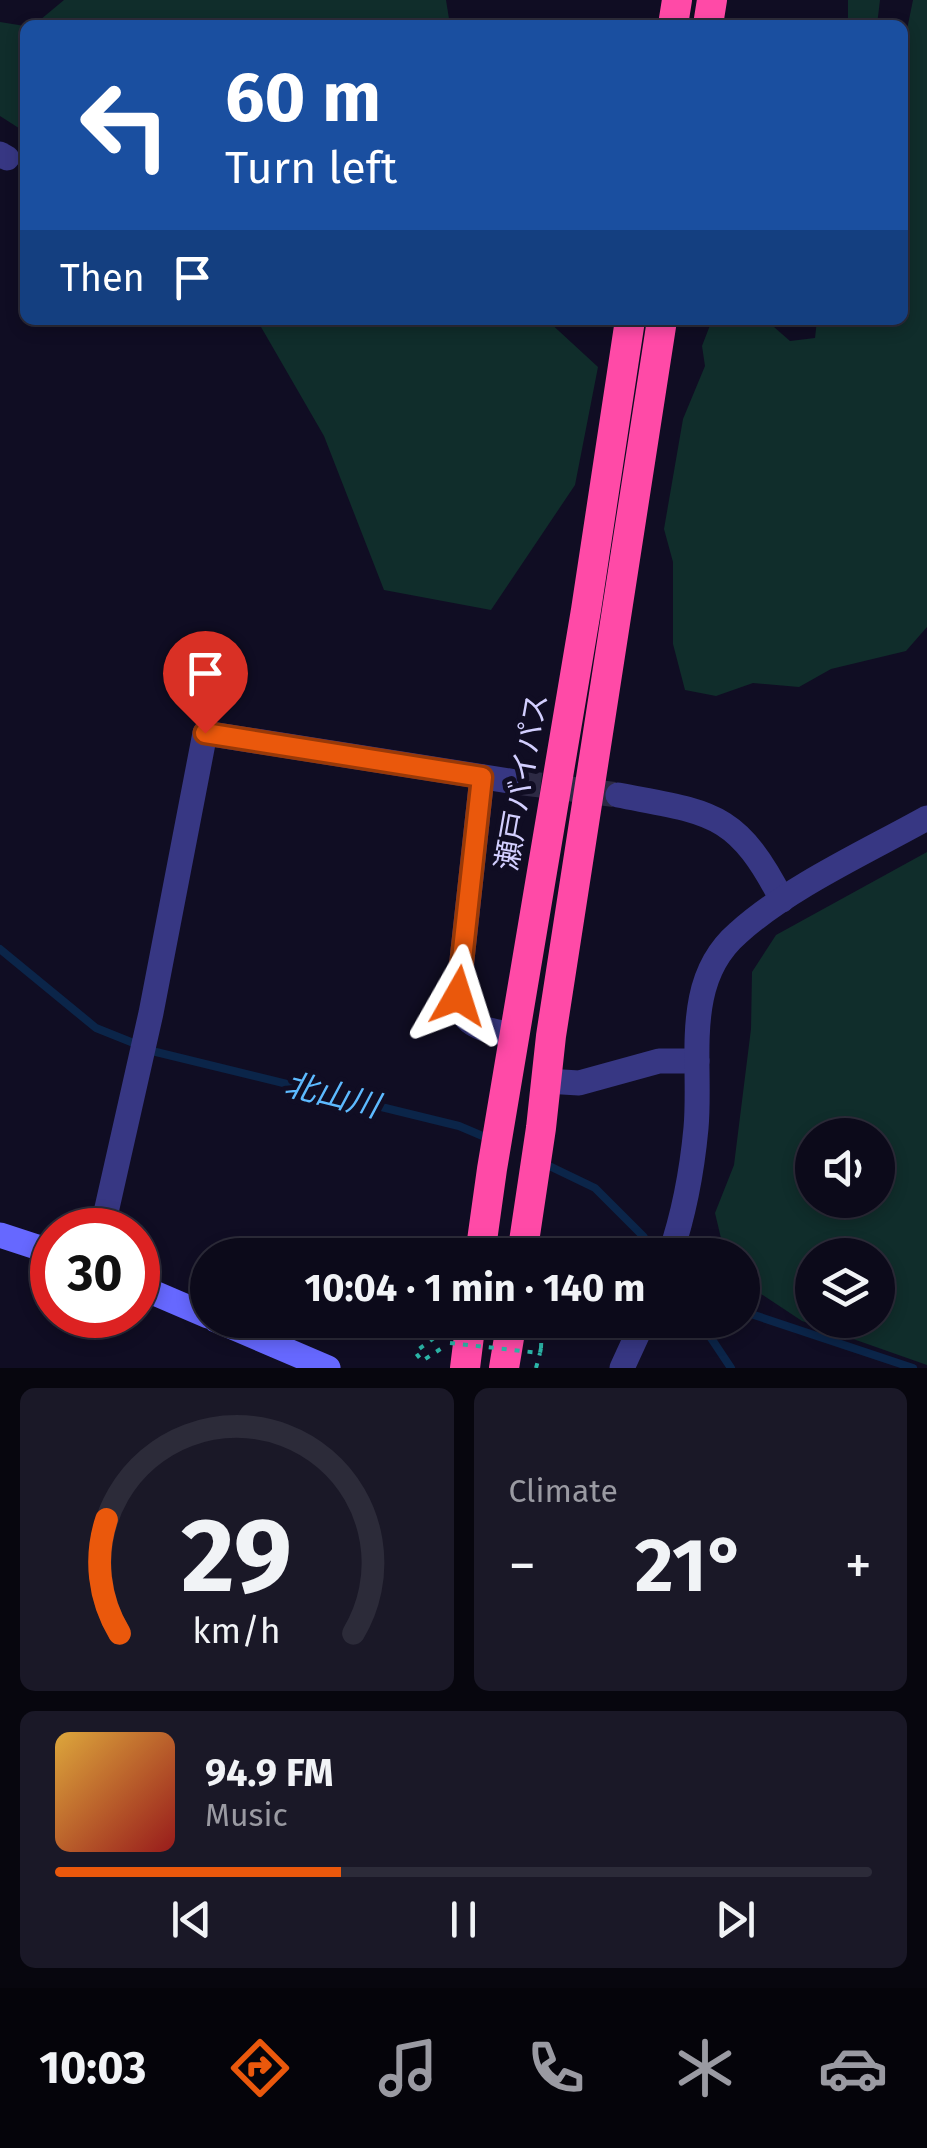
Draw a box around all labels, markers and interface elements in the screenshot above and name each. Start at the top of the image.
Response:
text: 60 m [225,56,381,140]
icon: left [60,60,190,190]
text: Turn left [225,141,397,195]
icon: arrive [165,250,220,305]
text: Then [60,255,145,301]
pin [163,631,248,734]
icon: arrive [178,646,233,701]
street label: 瀬戸バイパス [489,691,555,873]
position arrow [406,944,510,1048]
water label: 北山川 [281,1065,386,1126]
map controls [795,1118,895,1338]
button: sound [795,1118,895,1218]
speed limit sign: 30 [30,1208,160,1338]
button: layers [795,1238,895,1338]
text: 10:04 · 1 min · 140 m [305,1265,645,1311]
text: Climate [509,1472,618,1510]
text: 29 [181,1494,292,1619]
text: 21° [635,1521,746,1611]
text: − [509,1533,536,1599]
text: + [845,1533,872,1599]
text: km/h [193,1610,281,1652]
text: 94.9 FM [205,1750,333,1796]
text: Music [205,1796,288,1834]
icon: previous [164,1892,219,1947]
icon: pause [436,1892,491,1947]
icon: next [708,1892,763,1947]
icon: directions [225,2033,295,2103]
icon: music [373,2033,443,2103]
icon: phone [521,2033,591,2103]
icon: climate [670,2033,740,2103]
icon: car [818,2033,888,2103]
text: 10:03 [39,2041,146,2095]

